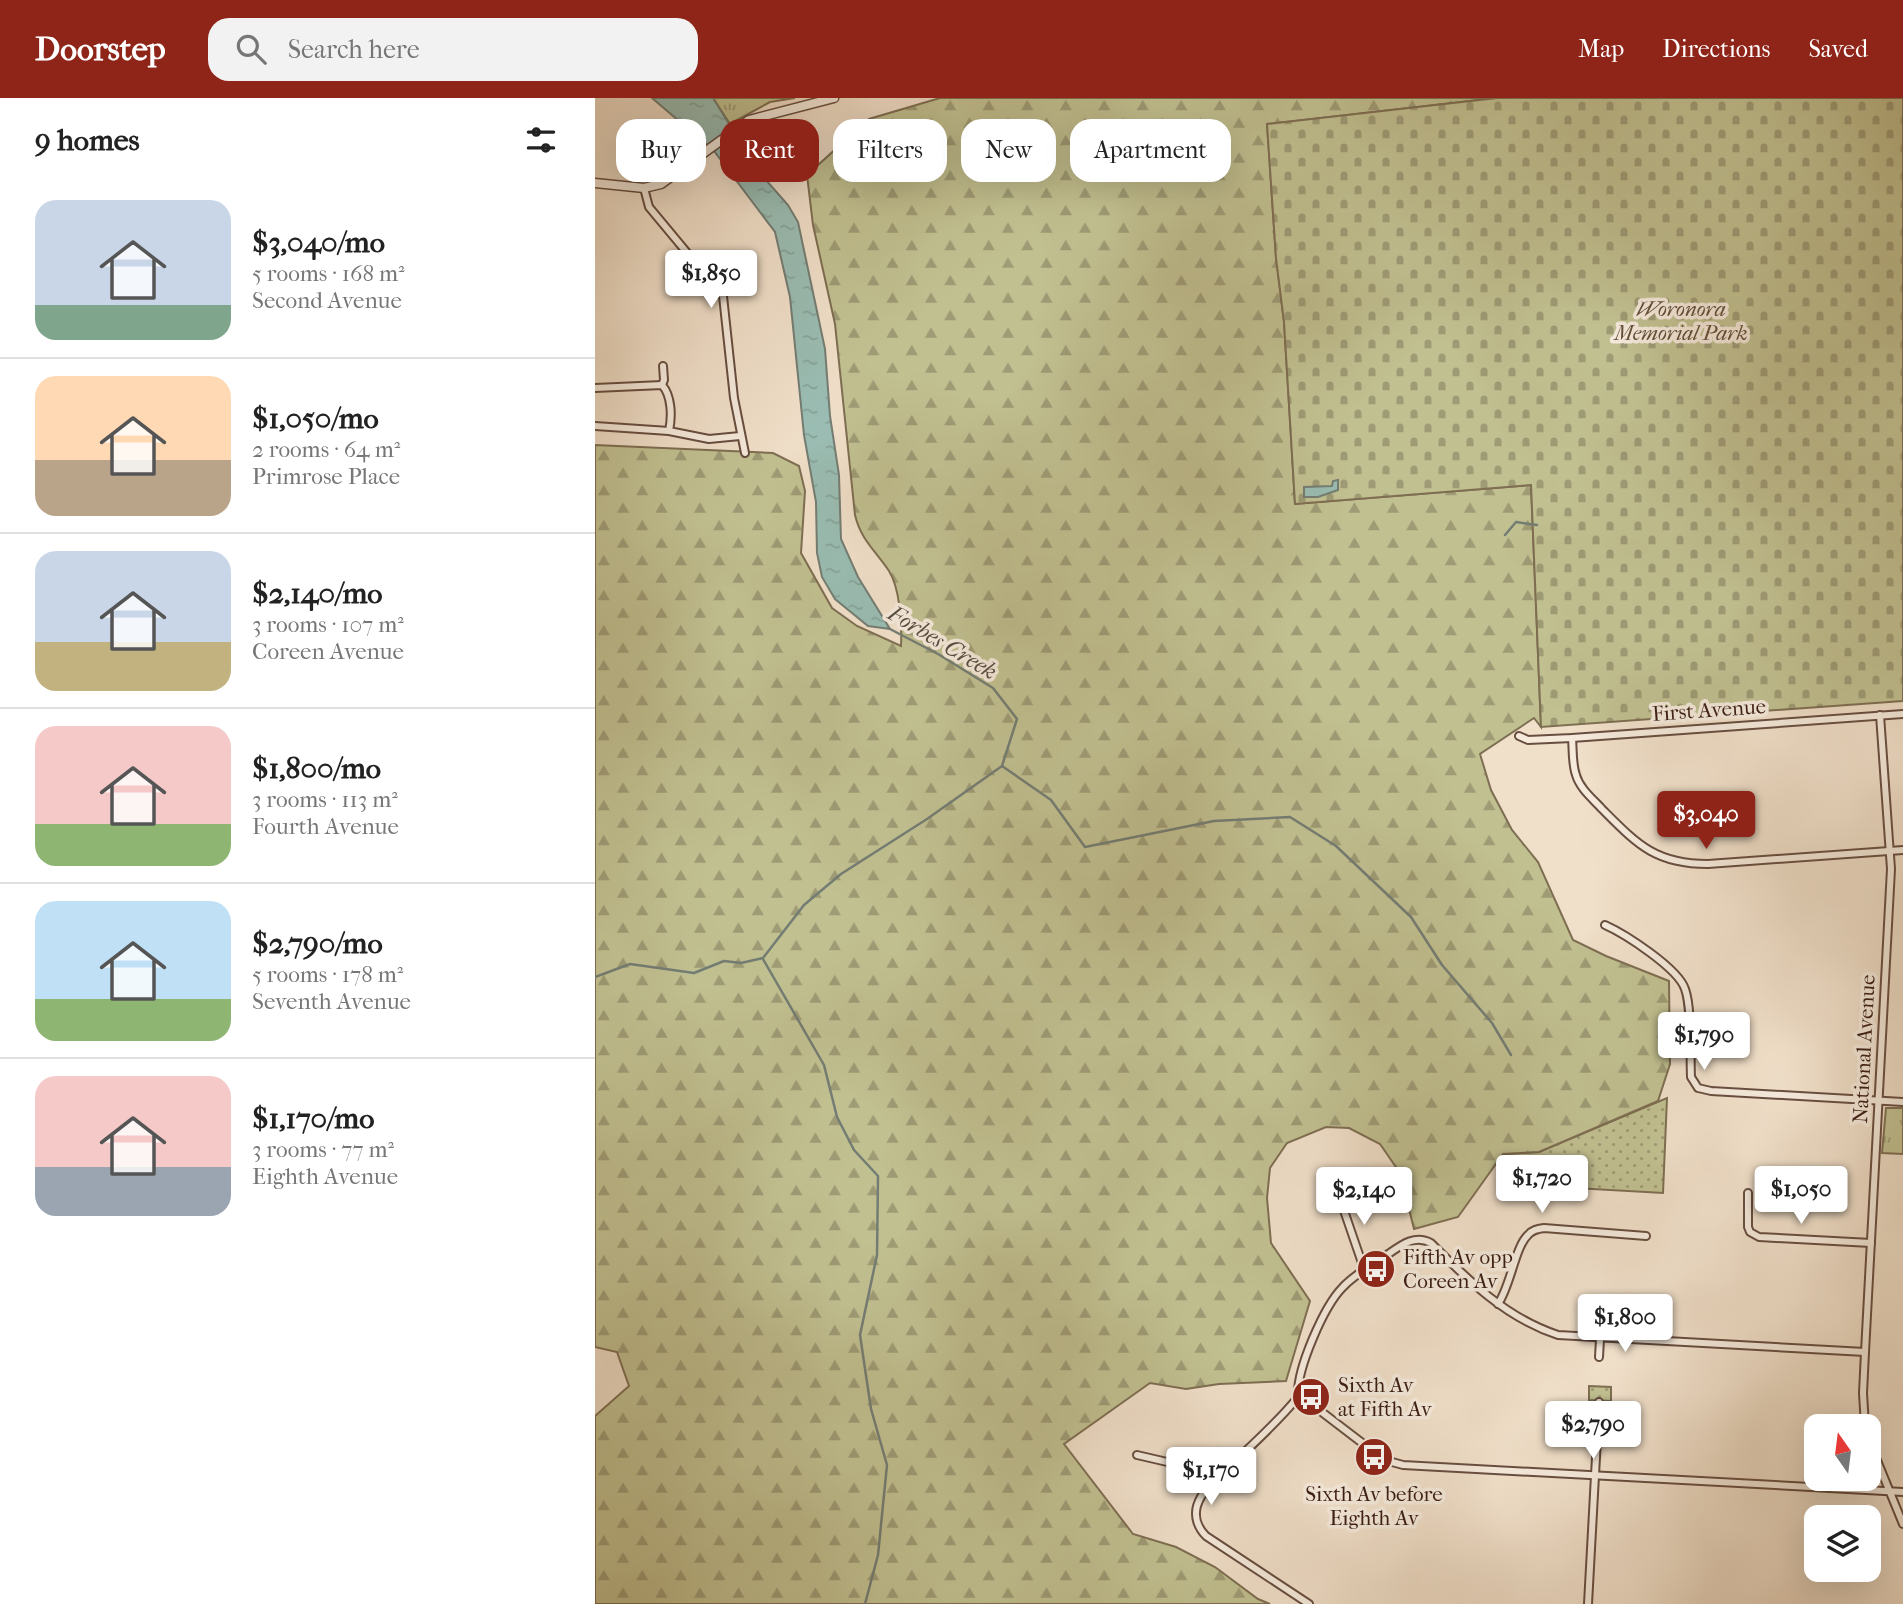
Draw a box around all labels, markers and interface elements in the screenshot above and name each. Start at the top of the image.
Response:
search box [208,18,698,81]
text: Doorstep [35,30,166,69]
icon: search [232,30,270,68]
text: Search here [288,34,420,65]
text: Map [1578,35,1624,63]
text: Directions [1662,35,1770,63]
text: Saved [1808,35,1868,63]
chip: Buy [616,119,706,182]
chip: Rent [720,119,819,182]
chip: Filters [833,119,947,182]
chip: New [961,119,1056,182]
chip: Apartment [1070,119,1231,182]
icon: filters [522,121,560,159]
text: 9 homes [35,123,140,158]
text: $3,040/mo [252,225,385,260]
icon: home [91,228,175,312]
pin: $1,850 [654,250,768,310]
text: $1,850 [681,259,741,286]
text: 5 rooms · 168 m² [252,260,405,287]
text: Second Avenue [252,287,402,314]
park label: Woronora Memorial Park [1612,297,1748,345]
text: $1,050/mo [252,401,379,436]
icon: home [91,404,175,488]
text: 2 rooms · 64 m² [252,436,400,463]
text: Primrose Place [252,463,400,490]
text: $2,140/mo [252,576,382,611]
icon: home [91,579,175,663]
water label: Forbes Creek [883,599,1002,685]
text: 3 rooms · 107 m² [252,611,404,638]
text: Coreen Avenue [252,638,404,665]
street label: First Avenue [1651,694,1767,726]
text: $1,800/mo [252,751,381,786]
icon: home [91,754,175,838]
text: 3 rooms · 113 m² [252,786,398,813]
pin: $3,040 [1649,792,1763,851]
text: $3,040 [1673,800,1739,827]
text: Fourth Avenue [252,813,399,840]
text: $2,790/mo [252,926,383,961]
icon: home [91,929,175,1013]
text: 5 rooms · 178 m² [252,961,403,988]
street label: National Avenue [1848,974,1880,1124]
text: Seventh Avenue [252,988,411,1015]
pin: $1,790 [1647,1012,1761,1072]
text: $1,790 [1674,1021,1734,1048]
text: $1,170/mo [252,1101,374,1136]
icon: home [91,1104,175,1188]
text: 3 rooms · 77 m² [252,1136,394,1163]
pin: $1,720 [1485,1156,1599,1215]
text: Eighth Avenue [252,1163,398,1190]
text: $1,720 [1512,1164,1572,1191]
pin: $1,050 [1744,1166,1858,1226]
pin: $2,140 [1307,1168,1421,1227]
text: $1,050 [1771,1175,1831,1202]
text: $2,140 [1332,1176,1396,1203]
place label: Fifth Av opp Coreen Av [1403,1245,1513,1293]
bus stop icon: Fifth Av opp Coreen Av [1355,1248,1397,1290]
pin: $1,800 [1568,1294,1682,1354]
text: $1,800 [1594,1303,1656,1330]
place label: Sixth Av at Fifth Av [1338,1373,1432,1421]
bus stop icon: Sixth Av at Fifth Av [1290,1376,1332,1418]
pin: $2,790 [1536,1402,1650,1461]
text: $2,790 [1561,1410,1625,1437]
north arrow [1804,1414,1881,1491]
map controls [1804,1414,1881,1582]
bus stop icon: Sixth Av before Eighth Av [1353,1436,1395,1478]
pin: $1,170 [1154,1448,1268,1507]
text: $1,170 [1182,1456,1240,1483]
place label: Sixth Av before Eighth Av [1305,1482,1443,1530]
button: layers [1804,1505,1881,1582]

